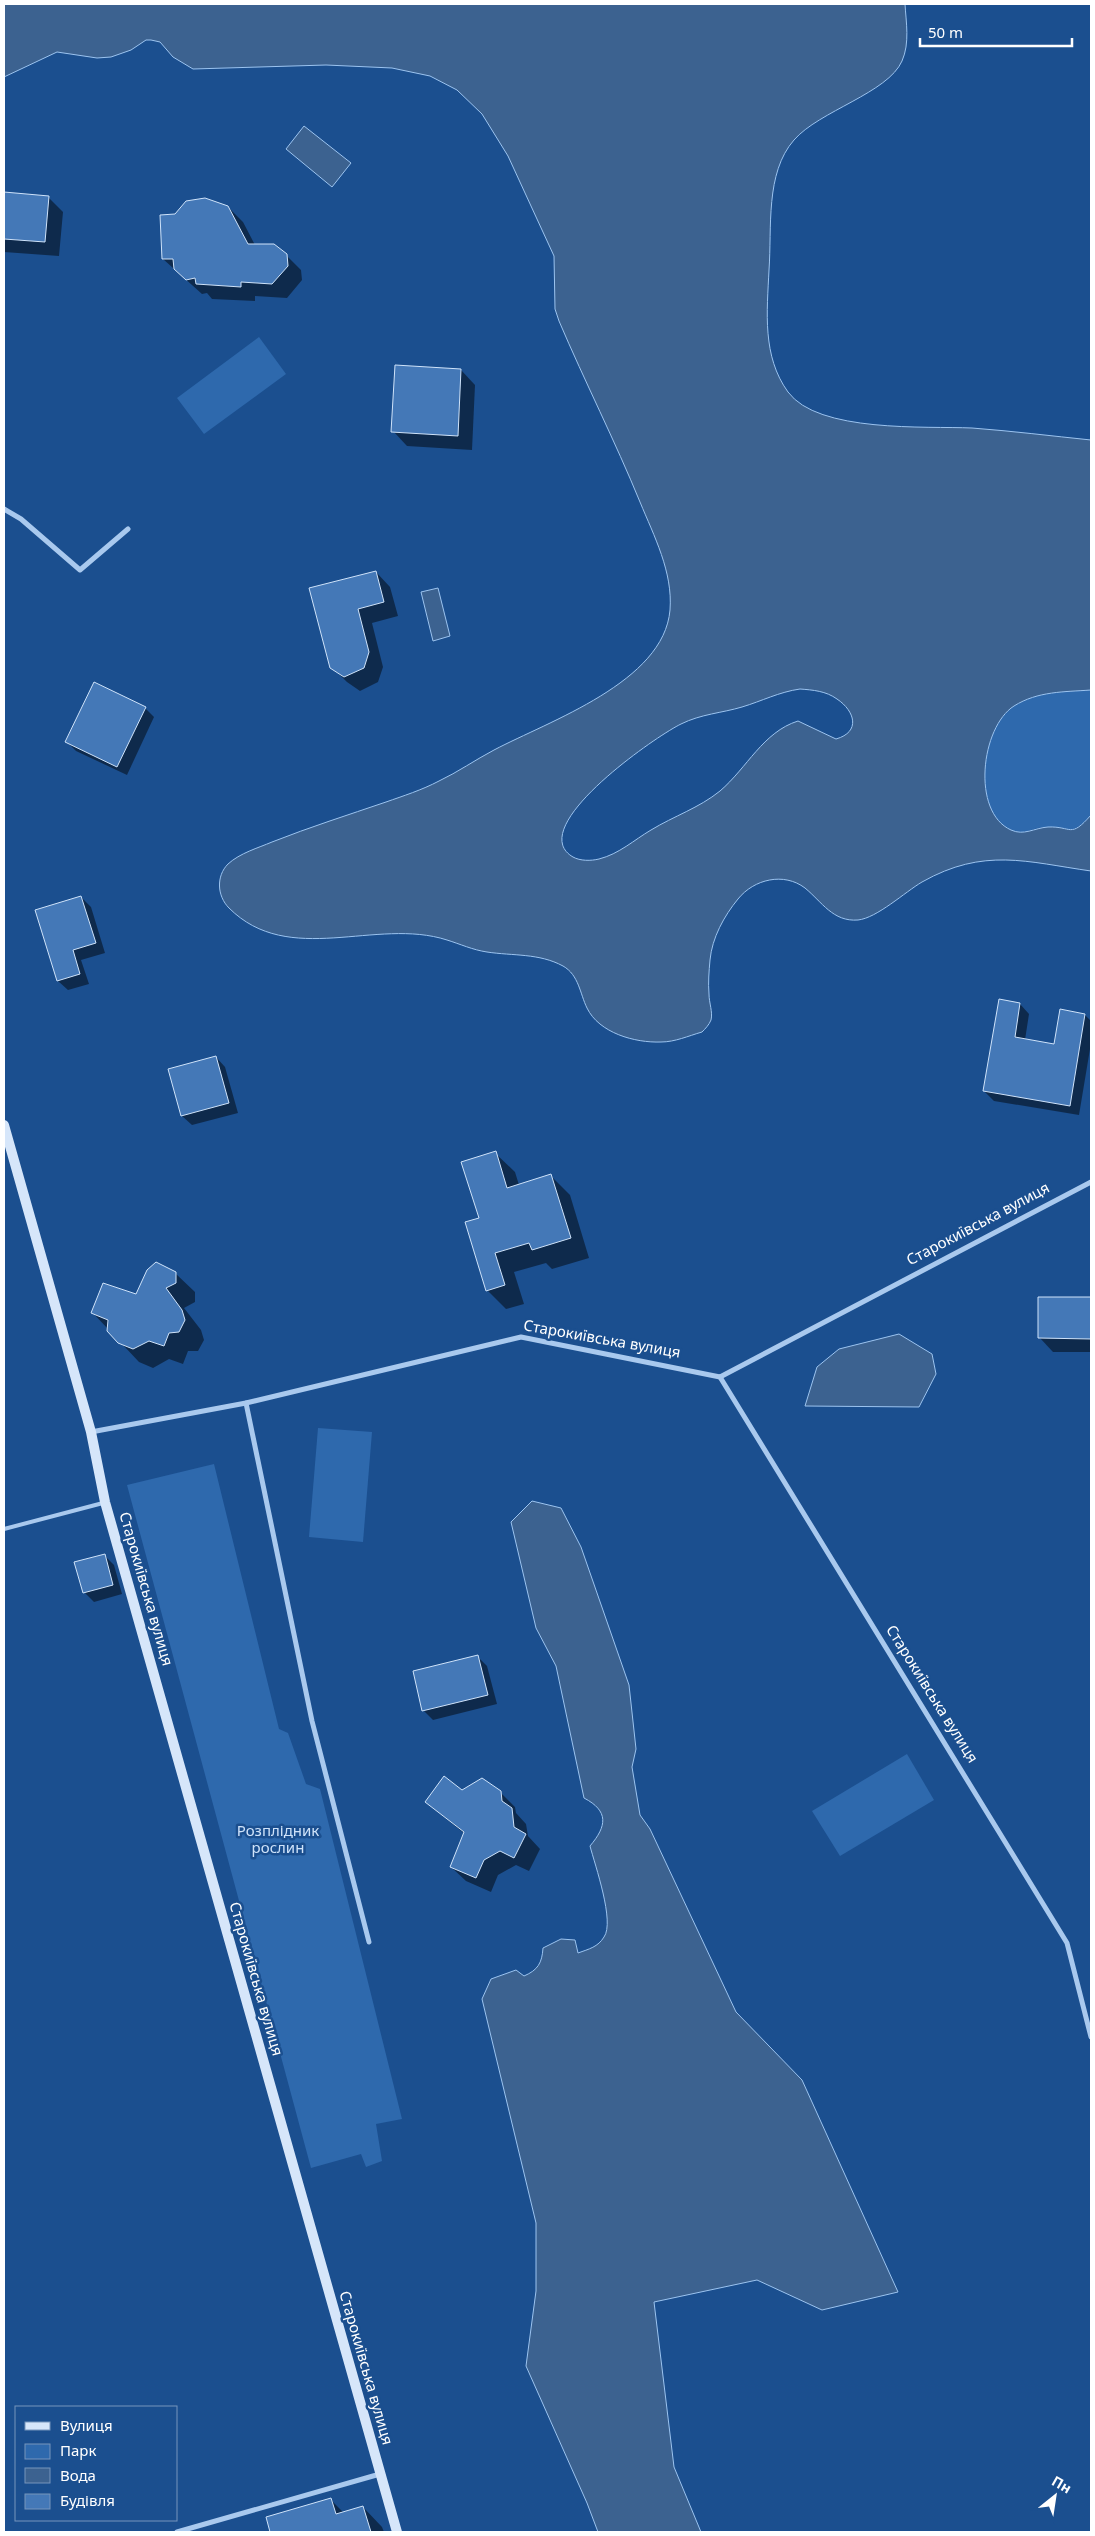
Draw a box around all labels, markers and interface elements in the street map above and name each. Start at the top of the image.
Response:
scale bar [920,15,1072,47]
text: 50 m [928,22,963,42]
street label: Старокиївська вулиця [903,1177,1053,1269]
street label: Старокиївська вулиця [522,1314,682,1362]
street label: Старокиївська вулиця [115,1509,179,1668]
street label: Старокиївська вулиця [882,1621,984,1766]
park label: Розплідник рослин [237,1820,319,1857]
street label: Старокиївська вулиця [225,1899,289,2058]
street label: Старокиївська вулиця [335,2288,399,2447]
legend [15,2406,178,2521]
text: Вулиця [60,2415,113,2435]
text: Парк [60,2440,96,2460]
text: Вода [60,2465,96,2485]
north arrow [1030,2471,1080,2521]
text: Пн [1048,2471,1075,2498]
text: Будівля [60,2490,115,2510]

